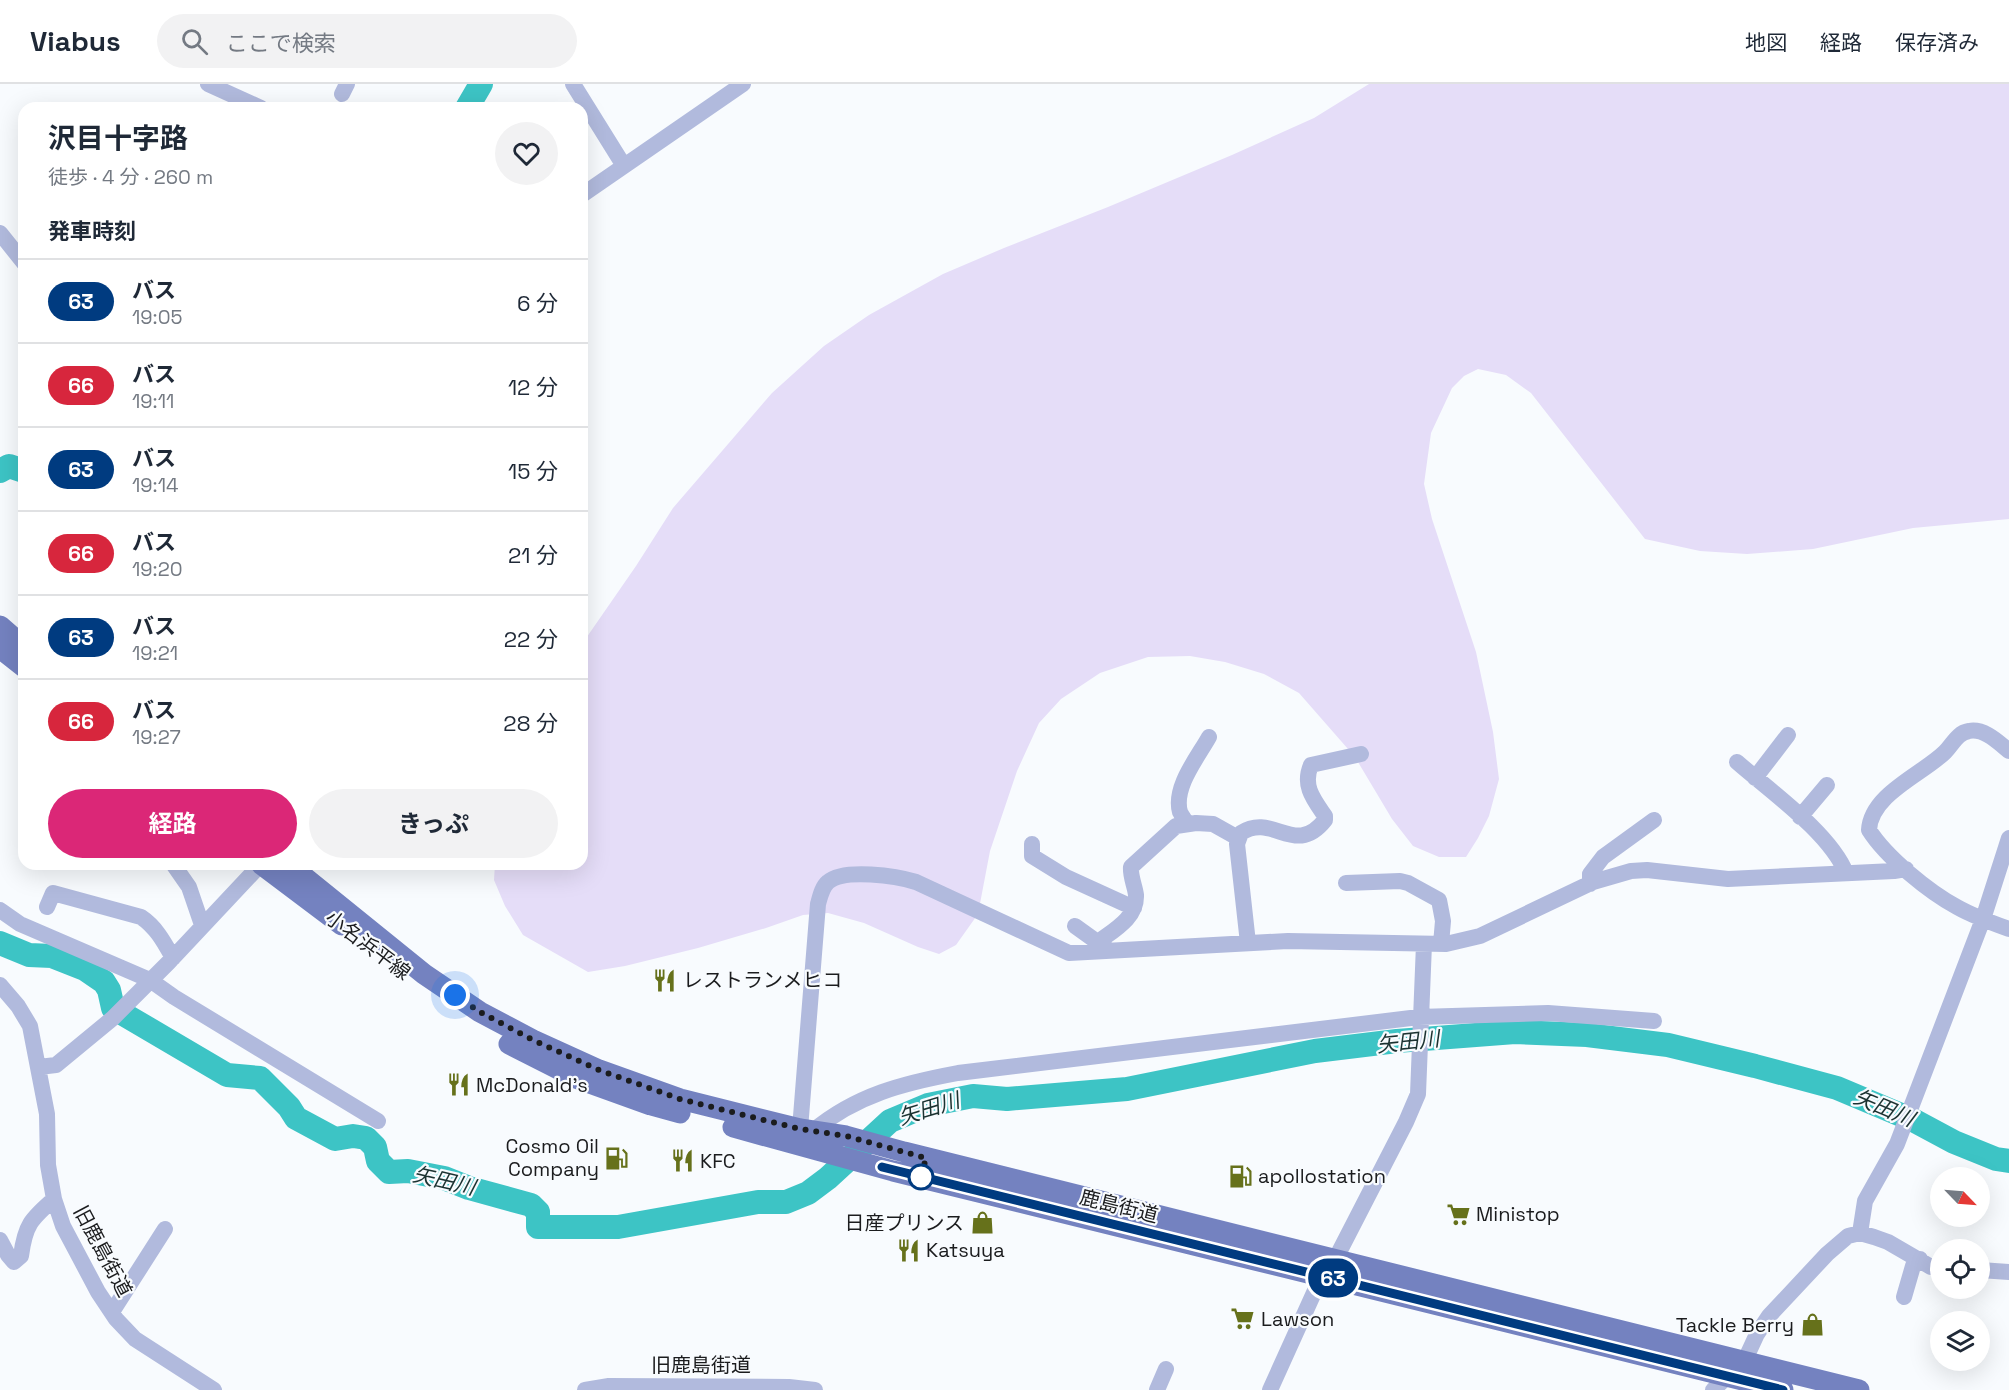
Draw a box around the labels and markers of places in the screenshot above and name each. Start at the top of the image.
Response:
restaurant icon: レストランメヒコ [652,967,678,993]
place label: レストランメヒコ [683,967,842,993]
restaurant icon: McDonald's [445,1072,471,1098]
place label: McDonald's [476,1072,588,1098]
place label: Cosmo Oil Company [505,1133,599,1182]
fuel station icon: Cosmo Oil Company [604,1145,630,1171]
restaurant icon: KFC [669,1148,695,1174]
place label: KFC [700,1148,736,1174]
fuel station icon: apollostation [1227,1163,1253,1189]
place label: apollostation [1258,1163,1386,1189]
unlabelled marker [908,1164,934,1190]
supermarket icon: Ministop [1445,1201,1471,1227]
place label: Ministop [1476,1201,1560,1227]
place label: 日産プリンス [844,1210,964,1236]
shop icon: 日産プリンス [969,1210,995,1236]
restaurant icon: Katsuya [895,1237,921,1263]
place label: Katsuya [926,1237,1005,1263]
supermarket icon: Lawson [1230,1306,1256,1332]
place label: Lawson [1261,1306,1334,1332]
place label: Tackle Berry [1676,1312,1794,1338]
shop icon: Tackle Berry [1799,1312,1825,1338]

